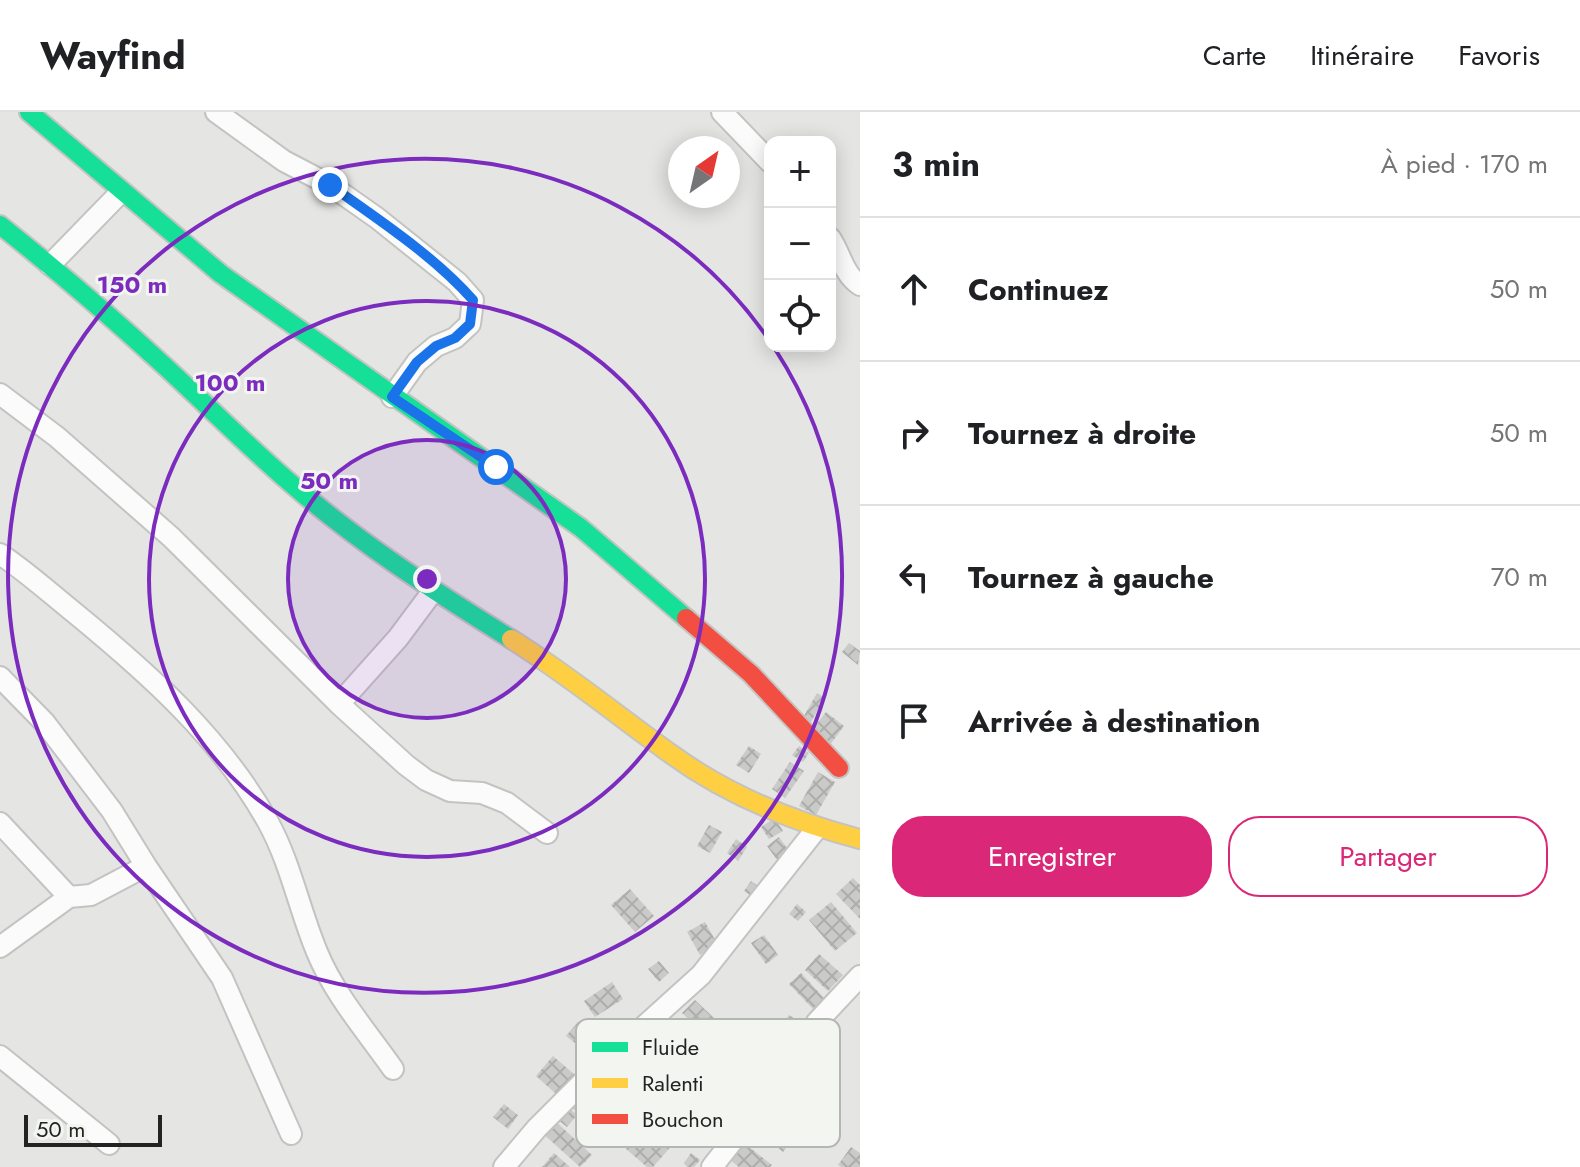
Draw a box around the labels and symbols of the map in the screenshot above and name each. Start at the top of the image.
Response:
north arrow [668,136,740,208]
route end [312,167,348,203]
text: 150 m [97,267,167,302]
text: 100 m [195,365,265,400]
route start [478,449,514,485]
text: 50 m [300,463,358,498]
centre of rings [413,565,441,593]
legend [576,1019,840,1147]
text: Fluide [642,1031,699,1063]
text: Ralenti [642,1067,704,1099]
text: Bouchon [642,1103,723,1135]
scale bar [24,1111,162,1147]

